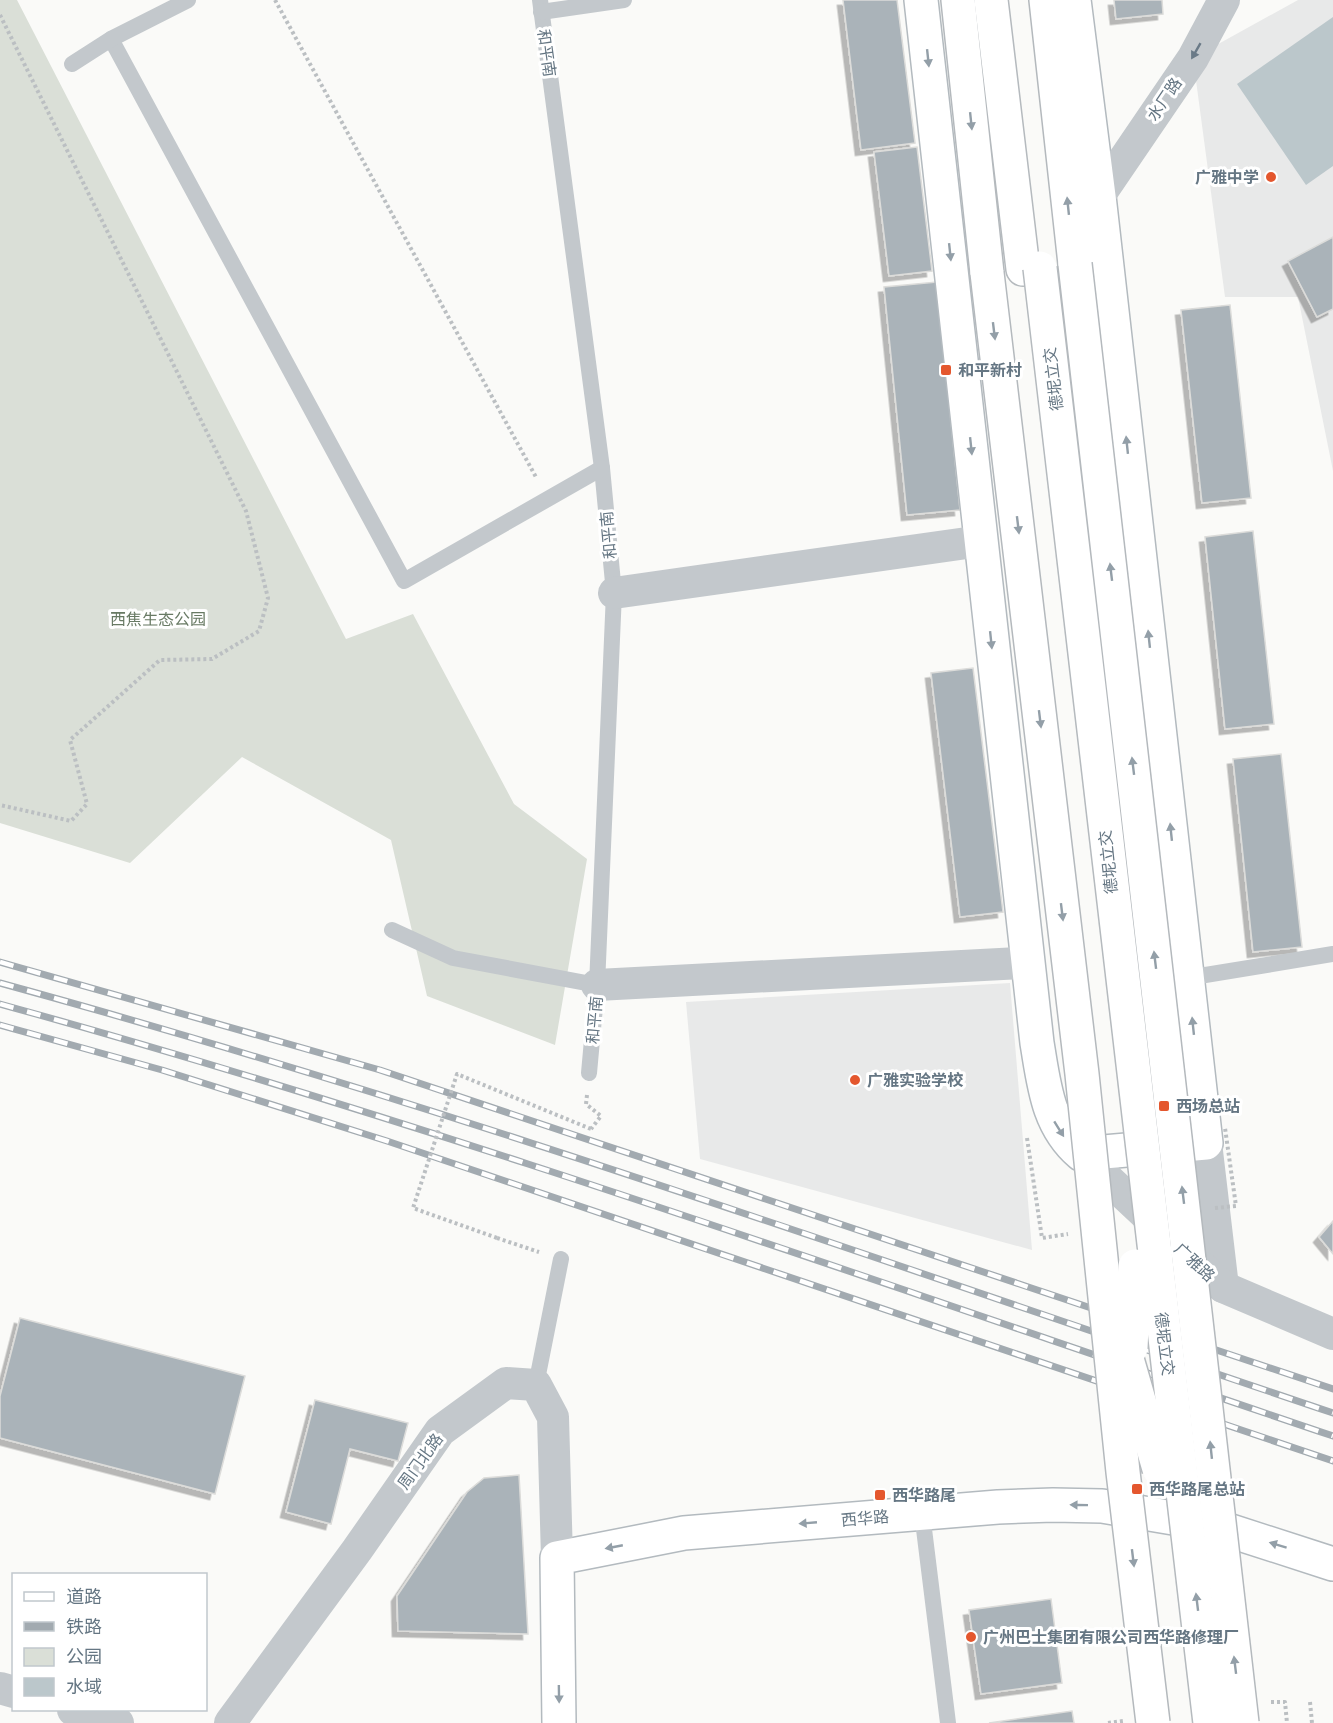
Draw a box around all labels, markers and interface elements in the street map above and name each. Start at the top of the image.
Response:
street label: 和平南 [534,28,559,78]
one-way arrow [1191,43,1201,60]
one-way arrow [923,49,933,68]
street label: 水厂路 [1143,74,1186,124]
one-way arrow [966,111,976,130]
place label: 广雅中学 [1195,168,1259,187]
marker: 广雅中学 [1264,170,1278,184]
one-way arrow [1063,196,1073,215]
one-way arrow [945,242,954,261]
one-way arrow [990,322,999,341]
street label: 德坭立交 [1040,346,1067,412]
place label: 和平新村 [958,361,1022,380]
marker: 和平新村 [939,363,953,377]
one-way arrow [1122,435,1132,454]
one-way arrow [966,436,975,455]
street label: 和平南 [597,510,620,560]
one-way arrow [1013,515,1022,534]
one-way arrow [1106,563,1116,582]
park label: 西焦生态公园 [110,610,206,629]
one-way arrow [1144,629,1154,648]
one-way arrow [987,630,996,649]
one-way arrow [1035,709,1044,728]
one-way arrow [1128,757,1138,776]
one-way arrow [1166,823,1176,842]
street label: 德坭立交 [1096,829,1121,895]
one-way arrow [1058,903,1067,922]
one-way arrow [1151,950,1160,969]
street label: 和平南 [583,995,606,1045]
one-way arrow [1188,1017,1198,1036]
place label: 广雅实验学校 [867,1071,964,1090]
marker: 广雅实验学校 [848,1073,862,1087]
place label: 西场总站 [1176,1097,1240,1116]
marker: 西场总站 [1157,1099,1171,1113]
one-way arrow [1054,1121,1065,1137]
one-way arrow [1178,1186,1187,1205]
street label: 广雅路 [1171,1239,1219,1286]
street label: 德坭立交 [1151,1311,1178,1377]
street label: 周门北路 [394,1430,447,1493]
one-way arrow [1206,1441,1216,1460]
place label: 西华路尾总站 [1149,1480,1245,1499]
marker: 西华路尾总站 [1130,1482,1144,1496]
place label: 西华路尾 [892,1486,956,1505]
marker: 西华路尾 [873,1488,887,1502]
one-way arrow [1070,1501,1089,1510]
street label: 西华路 [840,1507,890,1530]
one-way arrow [798,1518,817,1528]
one-way arrow [1269,1540,1287,1550]
one-way arrow [605,1543,624,1552]
one-way arrow [1128,1548,1138,1567]
legend [12,1573,207,1711]
text: 道路 [66,1586,102,1607]
one-way arrow [1192,1593,1201,1612]
text: 铁路 [66,1616,102,1637]
place label: 广州巴士集团有限公司西华路修理厂 [983,1628,1239,1647]
marker: 广州巴士集团有限公司西华路修理厂 [964,1630,978,1644]
text: 公园 [66,1646,102,1667]
one-way arrow [1230,1655,1240,1674]
text: 水域 [66,1676,102,1697]
one-way arrow [554,1685,564,1704]

